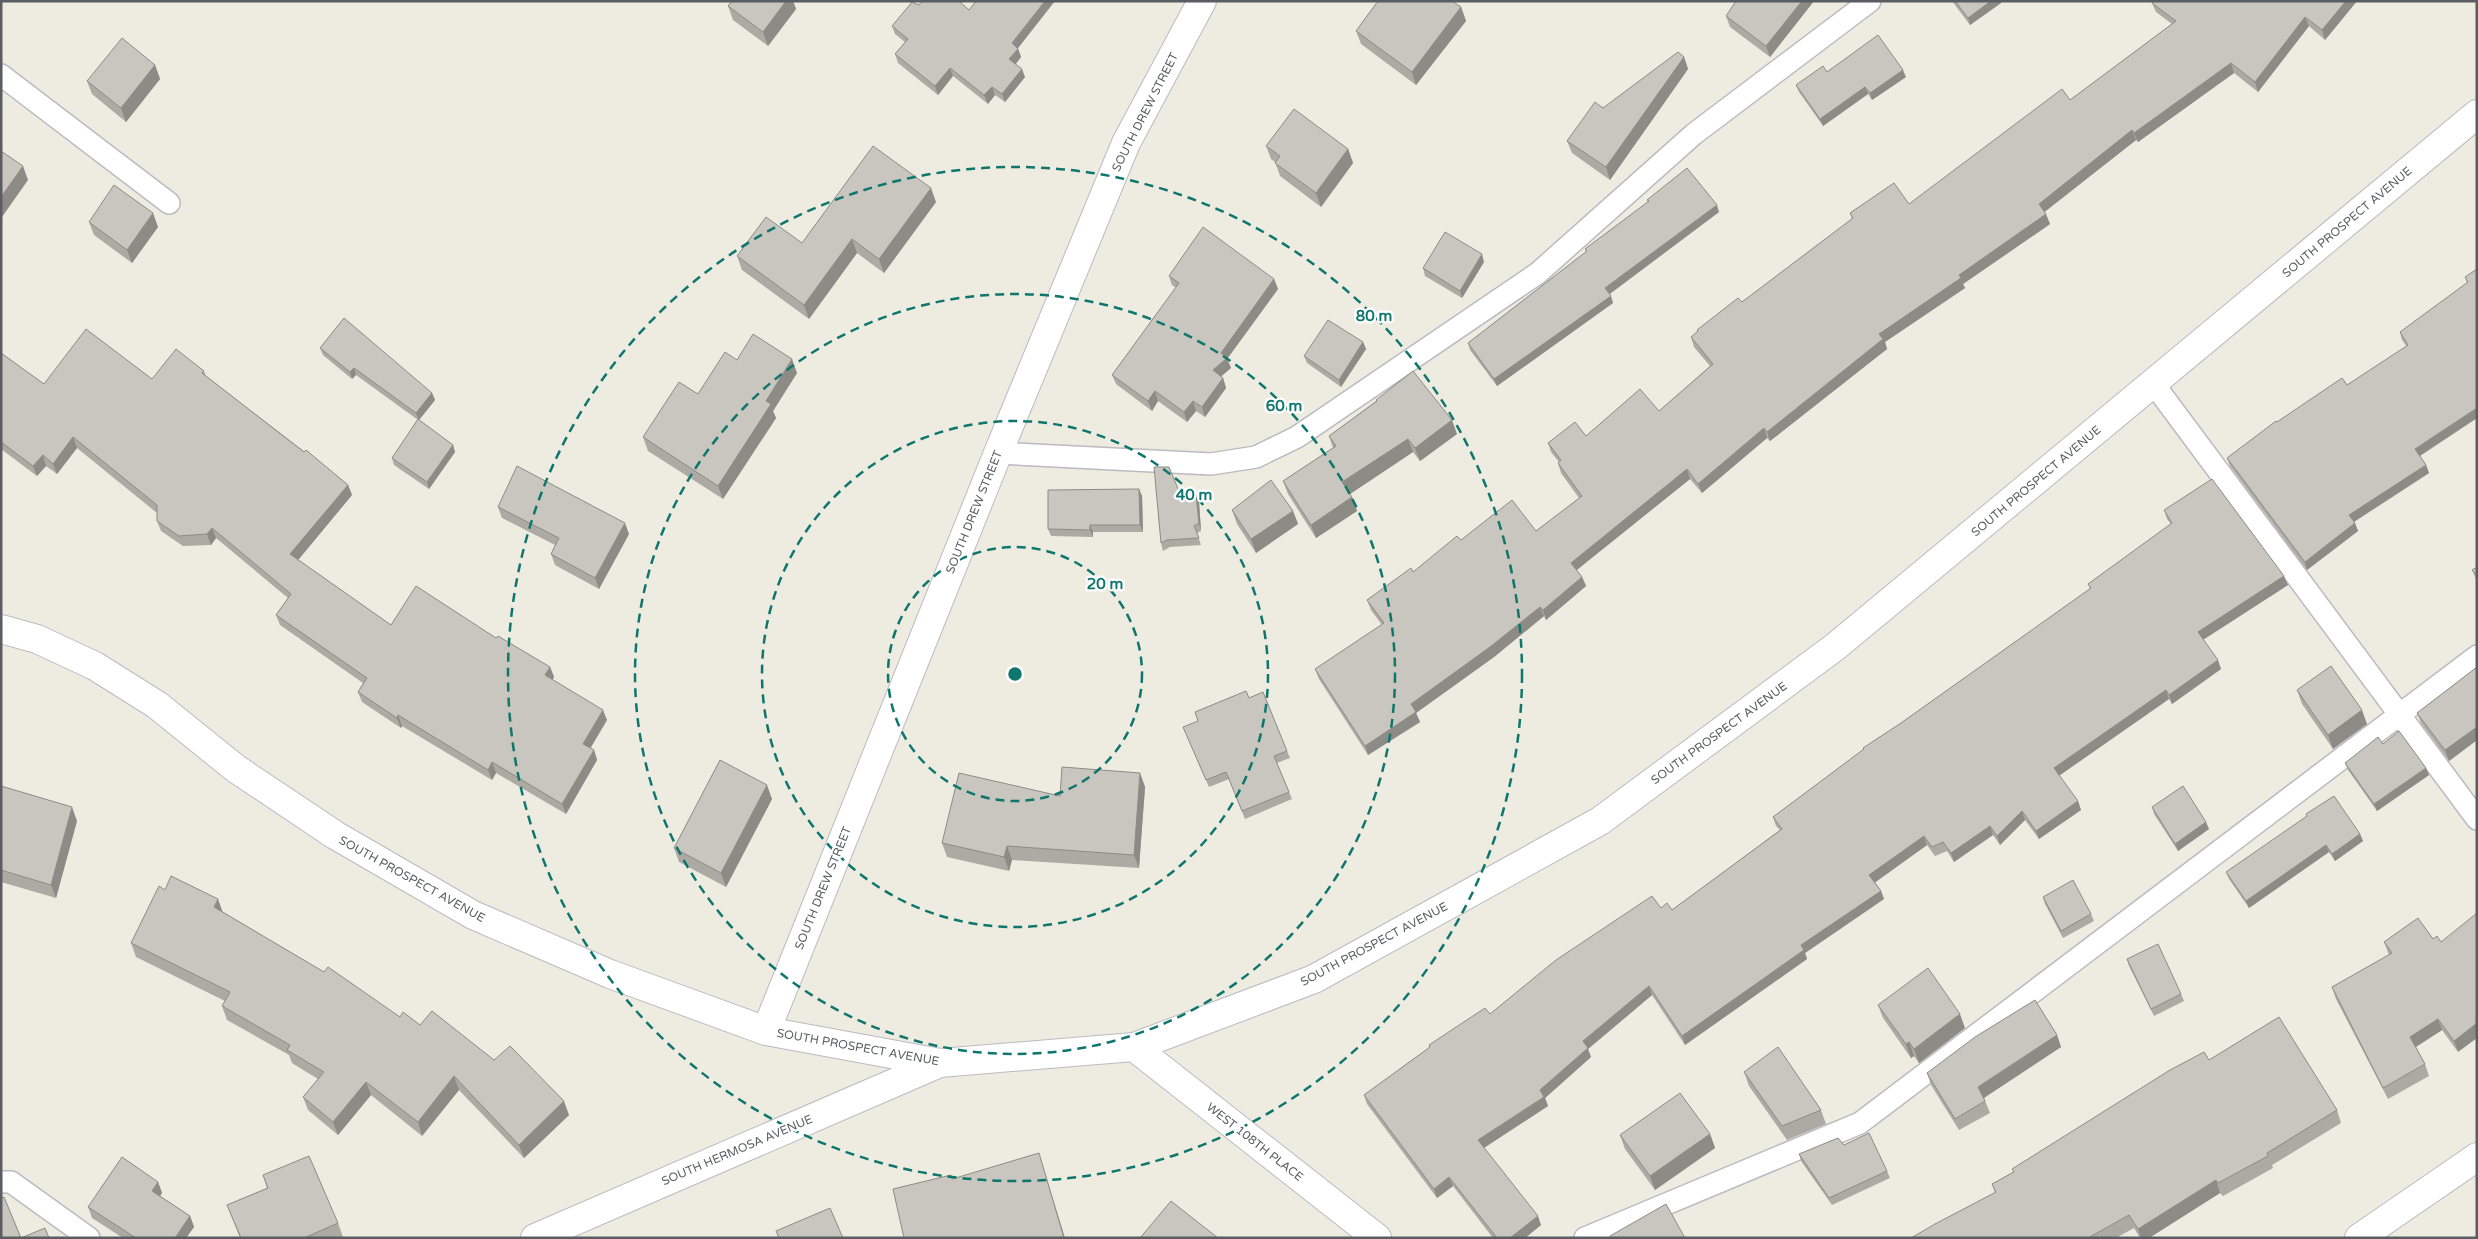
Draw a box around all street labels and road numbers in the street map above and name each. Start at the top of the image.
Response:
street label: SOUTH DREW STREET [1109,50,1181,174]
street label: SOUTH PROSPECT AVENUE [2279,163,2415,280]
street label: SOUTH PROSPECT AVENUE [1968,422,2104,539]
street label: SOUTH DREW STREET [943,448,1005,576]
street label: SOUTH PROSPECT AVENUE [1648,679,1790,787]
street label: SOUTH DREW STREET [792,824,854,952]
street label: SOUTH PROSPECT AVENUE [337,833,488,925]
street label: SOUTH PROSPECT AVENUE [1298,899,1450,989]
street label: SOUTH PROSPECT AVENUE [776,1026,941,1068]
street label: WEST 108TH PLACE [1204,1100,1306,1184]
street label: SOUTH HERMOSA AVENUE [659,1112,815,1188]

